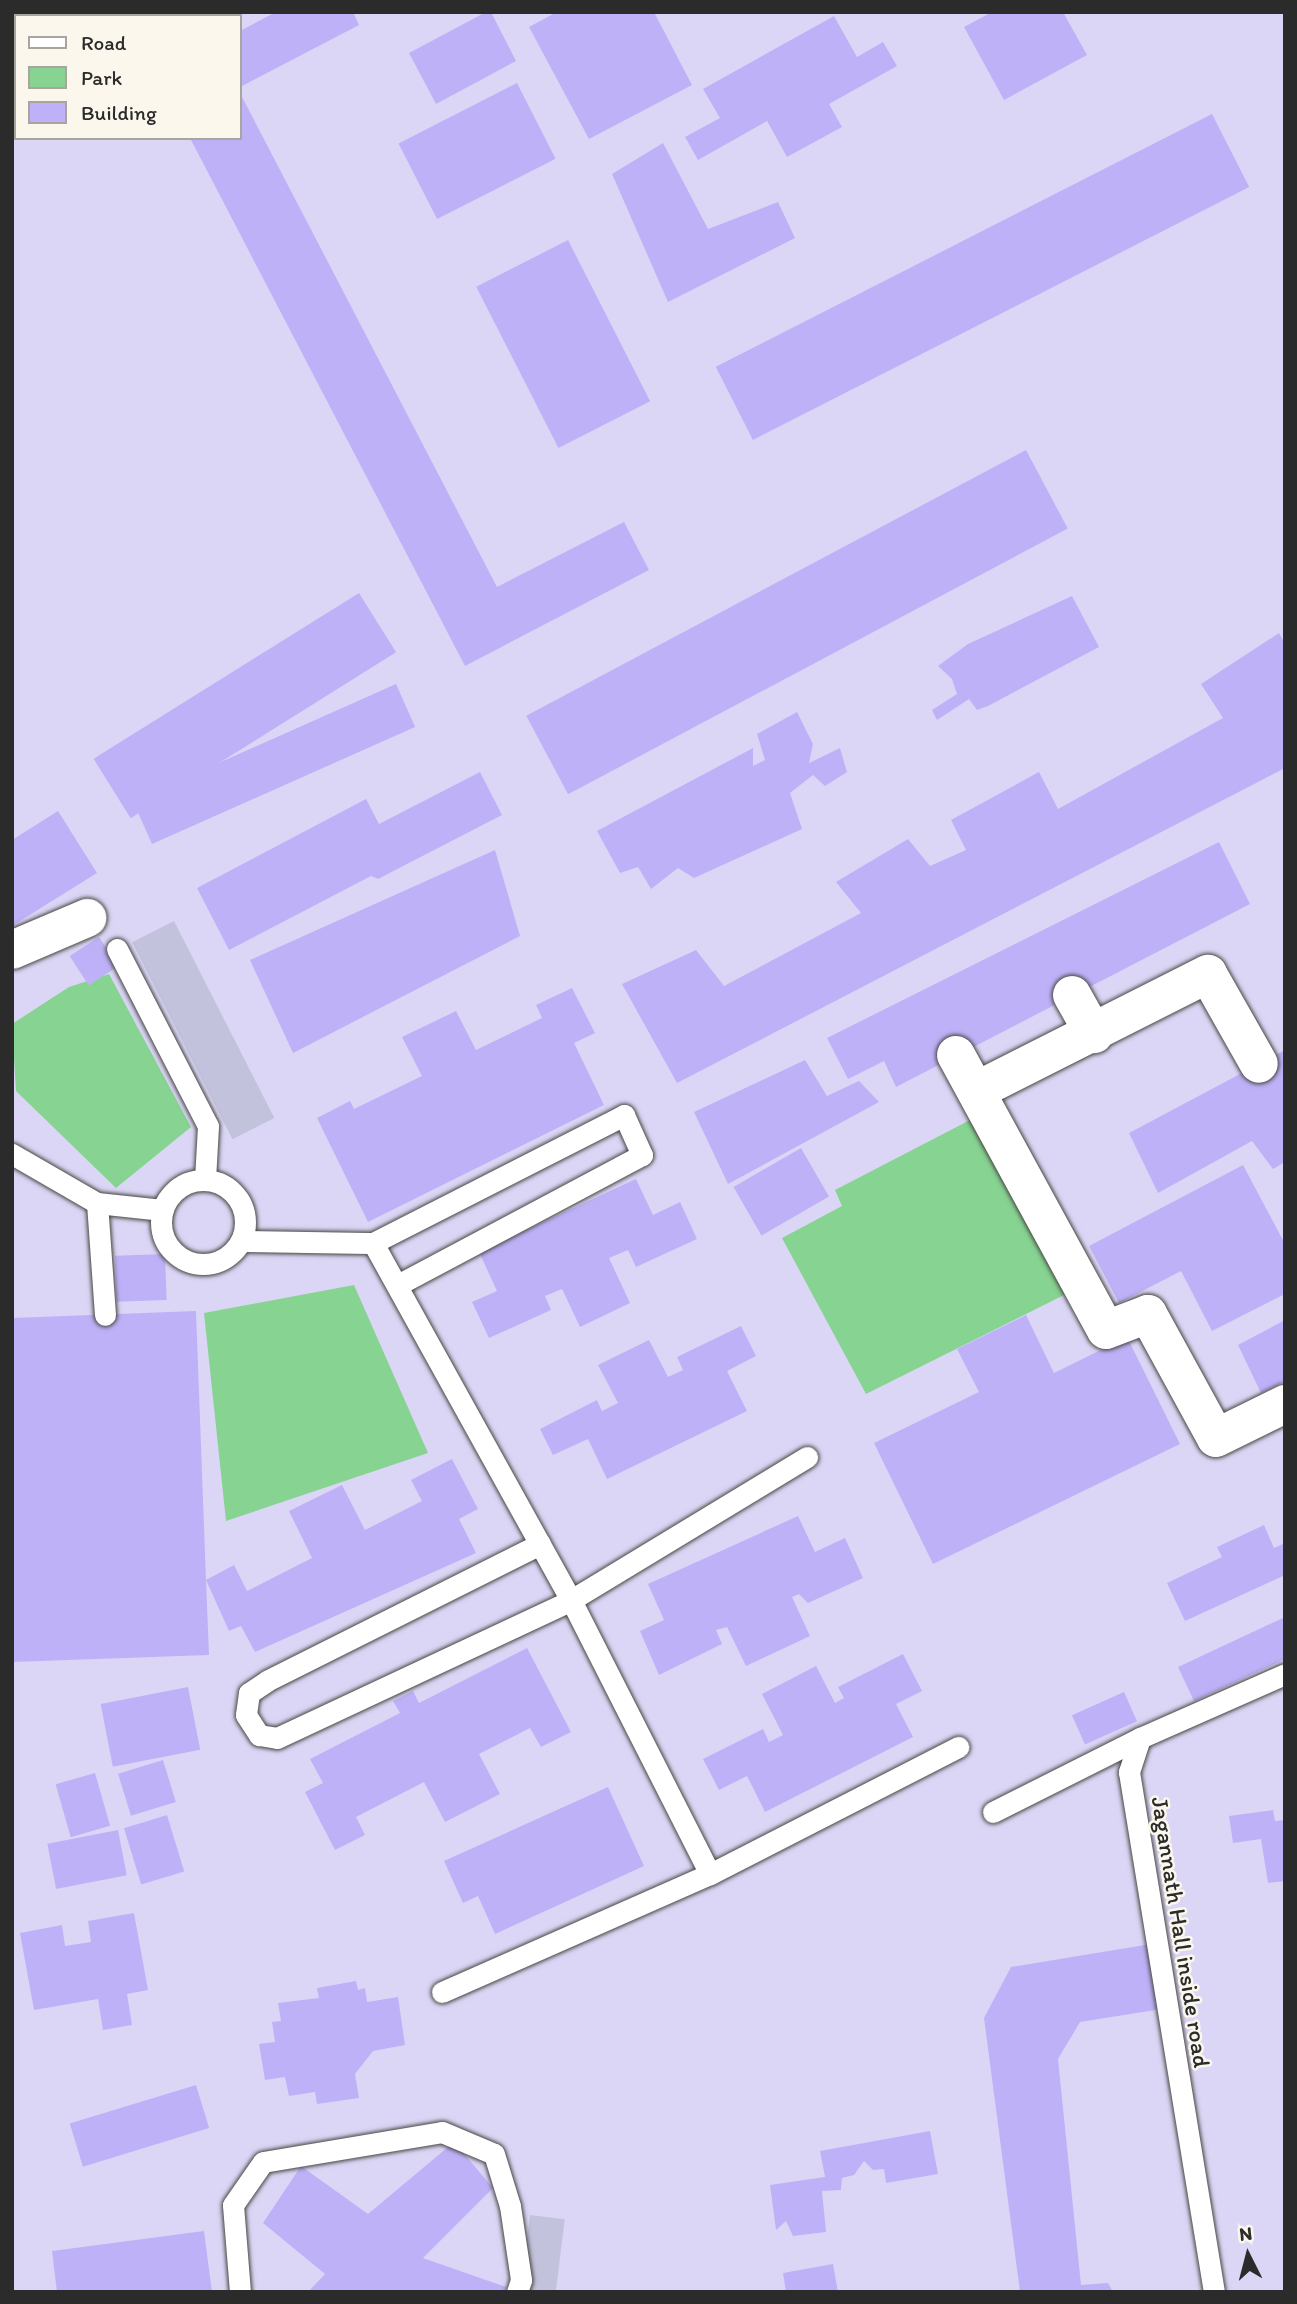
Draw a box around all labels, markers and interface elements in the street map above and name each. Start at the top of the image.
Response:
legend [14,14,242,140]
text: Road [81,30,126,55]
text: Park [81,65,122,90]
text: Building [81,100,157,125]
street label: Jagannath Hall inside road [1145,1794,1217,2070]
north arrow [1213,2220,1283,2290]
text: N [1238,2222,1253,2246]

